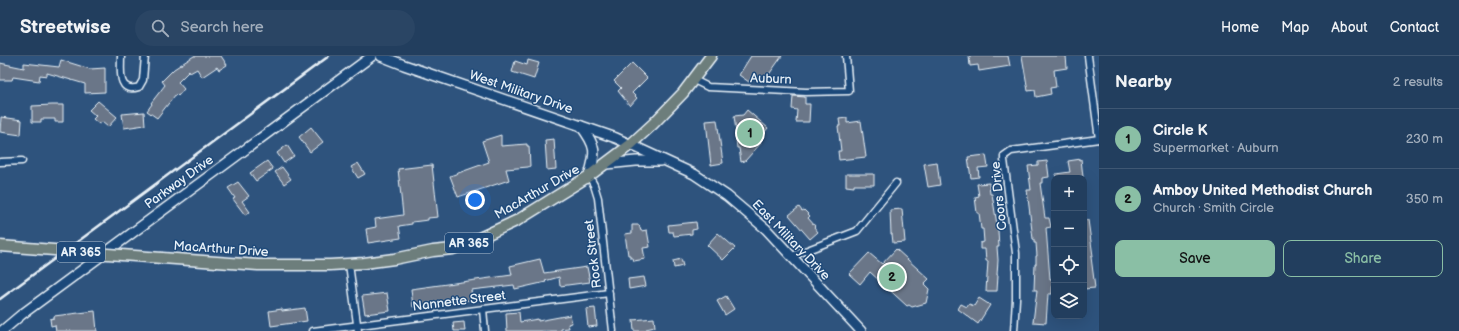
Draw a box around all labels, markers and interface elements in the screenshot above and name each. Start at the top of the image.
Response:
search box [135,10,415,46]
text: Streetwise [20,16,111,39]
icon: search [149,17,171,39]
text: Search here [181,18,264,37]
text: Home [1221,19,1259,36]
text: Map [1281,19,1309,36]
text: About [1331,19,1368,36]
text: Contact [1390,19,1439,36]
street label: West Military Drive [467,67,575,117]
street label: Auburn [750,70,792,88]
text: Nearby [1115,72,1172,92]
text: 2 results [1393,74,1443,90]
pin: 1 [737,118,763,148]
text: Circle K [1153,121,1208,140]
text: 1 [1125,131,1131,147]
text: 230 m [1406,131,1443,147]
text: Supermarket · Auburn [1153,140,1279,156]
street label: Parkway Drive [141,152,217,212]
street label: Coors Drive [987,160,1011,231]
street label: MacArthur Drive [492,161,583,223]
map controls [1051,175,1087,319]
button: + [1051,175,1087,211]
text: Amboy United Methodist Church [1153,181,1372,200]
your location [465,190,485,210]
text: 2 [1124,191,1132,207]
text: 350 m [1406,191,1443,207]
street label: East Military Drive [749,197,834,284]
text: Church · Smith Circle [1153,200,1274,216]
button: − [1051,211,1087,247]
street label: Rock Street [581,219,605,289]
road number: AR 365 [445,233,493,253]
street label: MacArthur Drive [173,238,269,260]
button: Save [1115,240,1275,277]
button: Share [1283,240,1443,277]
road number: AR 365 [57,242,105,262]
button: locate [1051,247,1087,283]
pin: 2 [879,262,905,292]
button: layers [1051,283,1087,319]
street label: Nannette Street [411,287,507,315]

